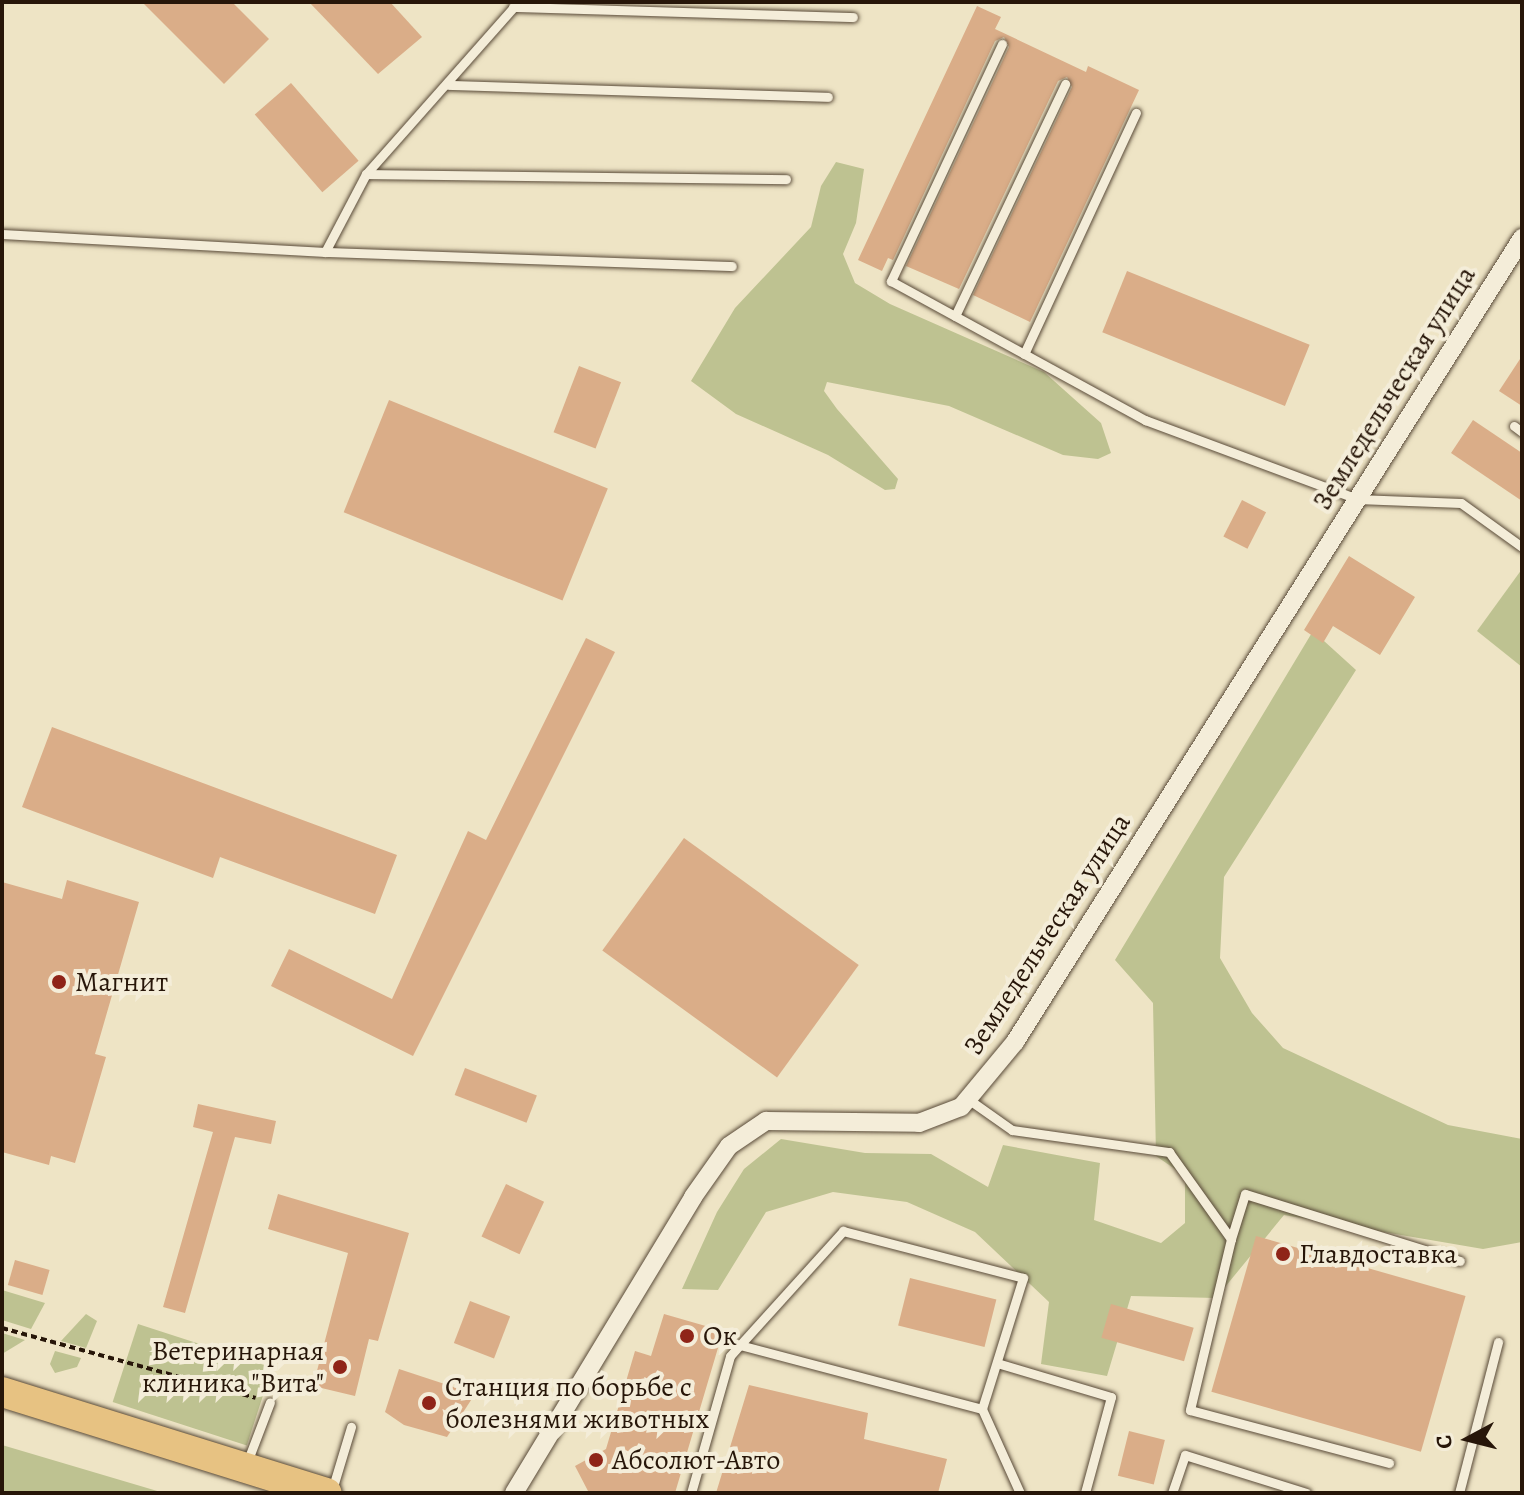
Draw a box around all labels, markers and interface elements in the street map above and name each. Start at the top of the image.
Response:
street label: Земледельческая улица [1305,260,1483,516]
street label: Земледельческая улица [956,807,1138,1061]
place label: Магнит [75,965,168,999]
marker: Магнит [50,973,68,991]
place label: Главдоставка [1299,1237,1457,1271]
marker: Главдоставка [1274,1245,1292,1263]
place label: Ок [703,1319,737,1353]
marker: Ок [678,1327,696,1345]
place label: Ветеринарная клиника "Вита" [141,1334,324,1400]
marker: Ветеринарная клиника "Вита" [331,1358,349,1376]
place label: Станция по борьбе с болезнями животных [445,1370,709,1436]
marker: Станция по борьбе с болезнями животных [420,1394,438,1412]
north arrow [1428,1399,1508,1479]
text: С [1428,1433,1460,1450]
place label: Абсолют-Авто [612,1443,780,1477]
marker: Абсолют-Авто [587,1451,605,1469]

